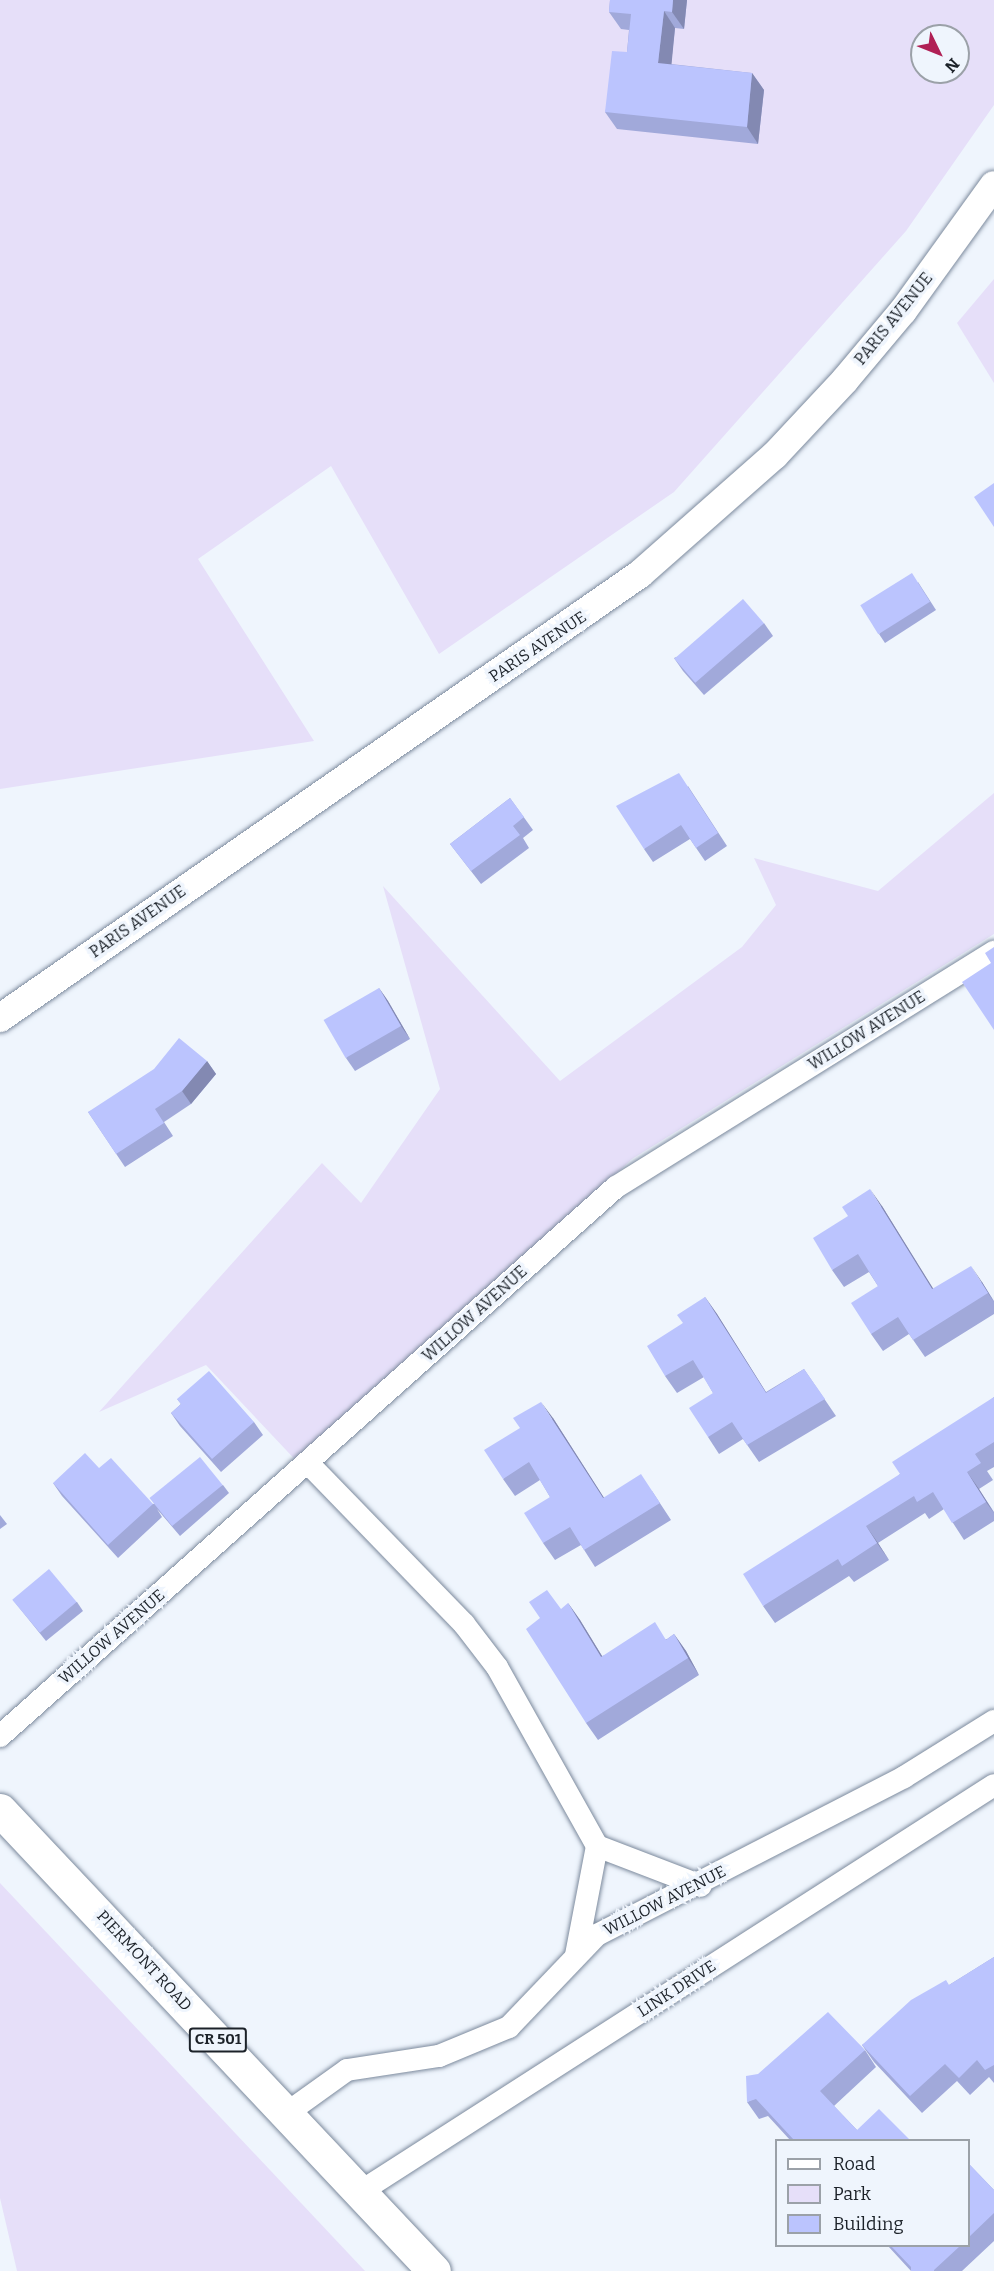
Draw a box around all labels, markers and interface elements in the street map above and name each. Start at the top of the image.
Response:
north arrow [910,24,970,84]
text: N [941,54,963,76]
street label: PARIS AVENUE [851,269,937,369]
street label: PARIS AVENUE [486,607,590,687]
street label: PARIS AVENUE [86,882,190,962]
street label: WILLOW AVENUE [805,987,929,1075]
street label: WILLOW AVENUE [419,1262,531,1366]
street label: WILLOW AVENUE [55,1586,169,1688]
street label: WILLOW AVENUE [601,1862,729,1940]
street label: PIERMONT ROAD [93,1907,195,2015]
street label: LINK DRIVE [634,1957,720,2021]
road number: CR 501 [188,2028,248,2052]
legend [775,2139,970,2247]
text: Road [833,2153,875,2175]
text: Park [833,2183,871,2205]
text: Building [833,2213,904,2235]

